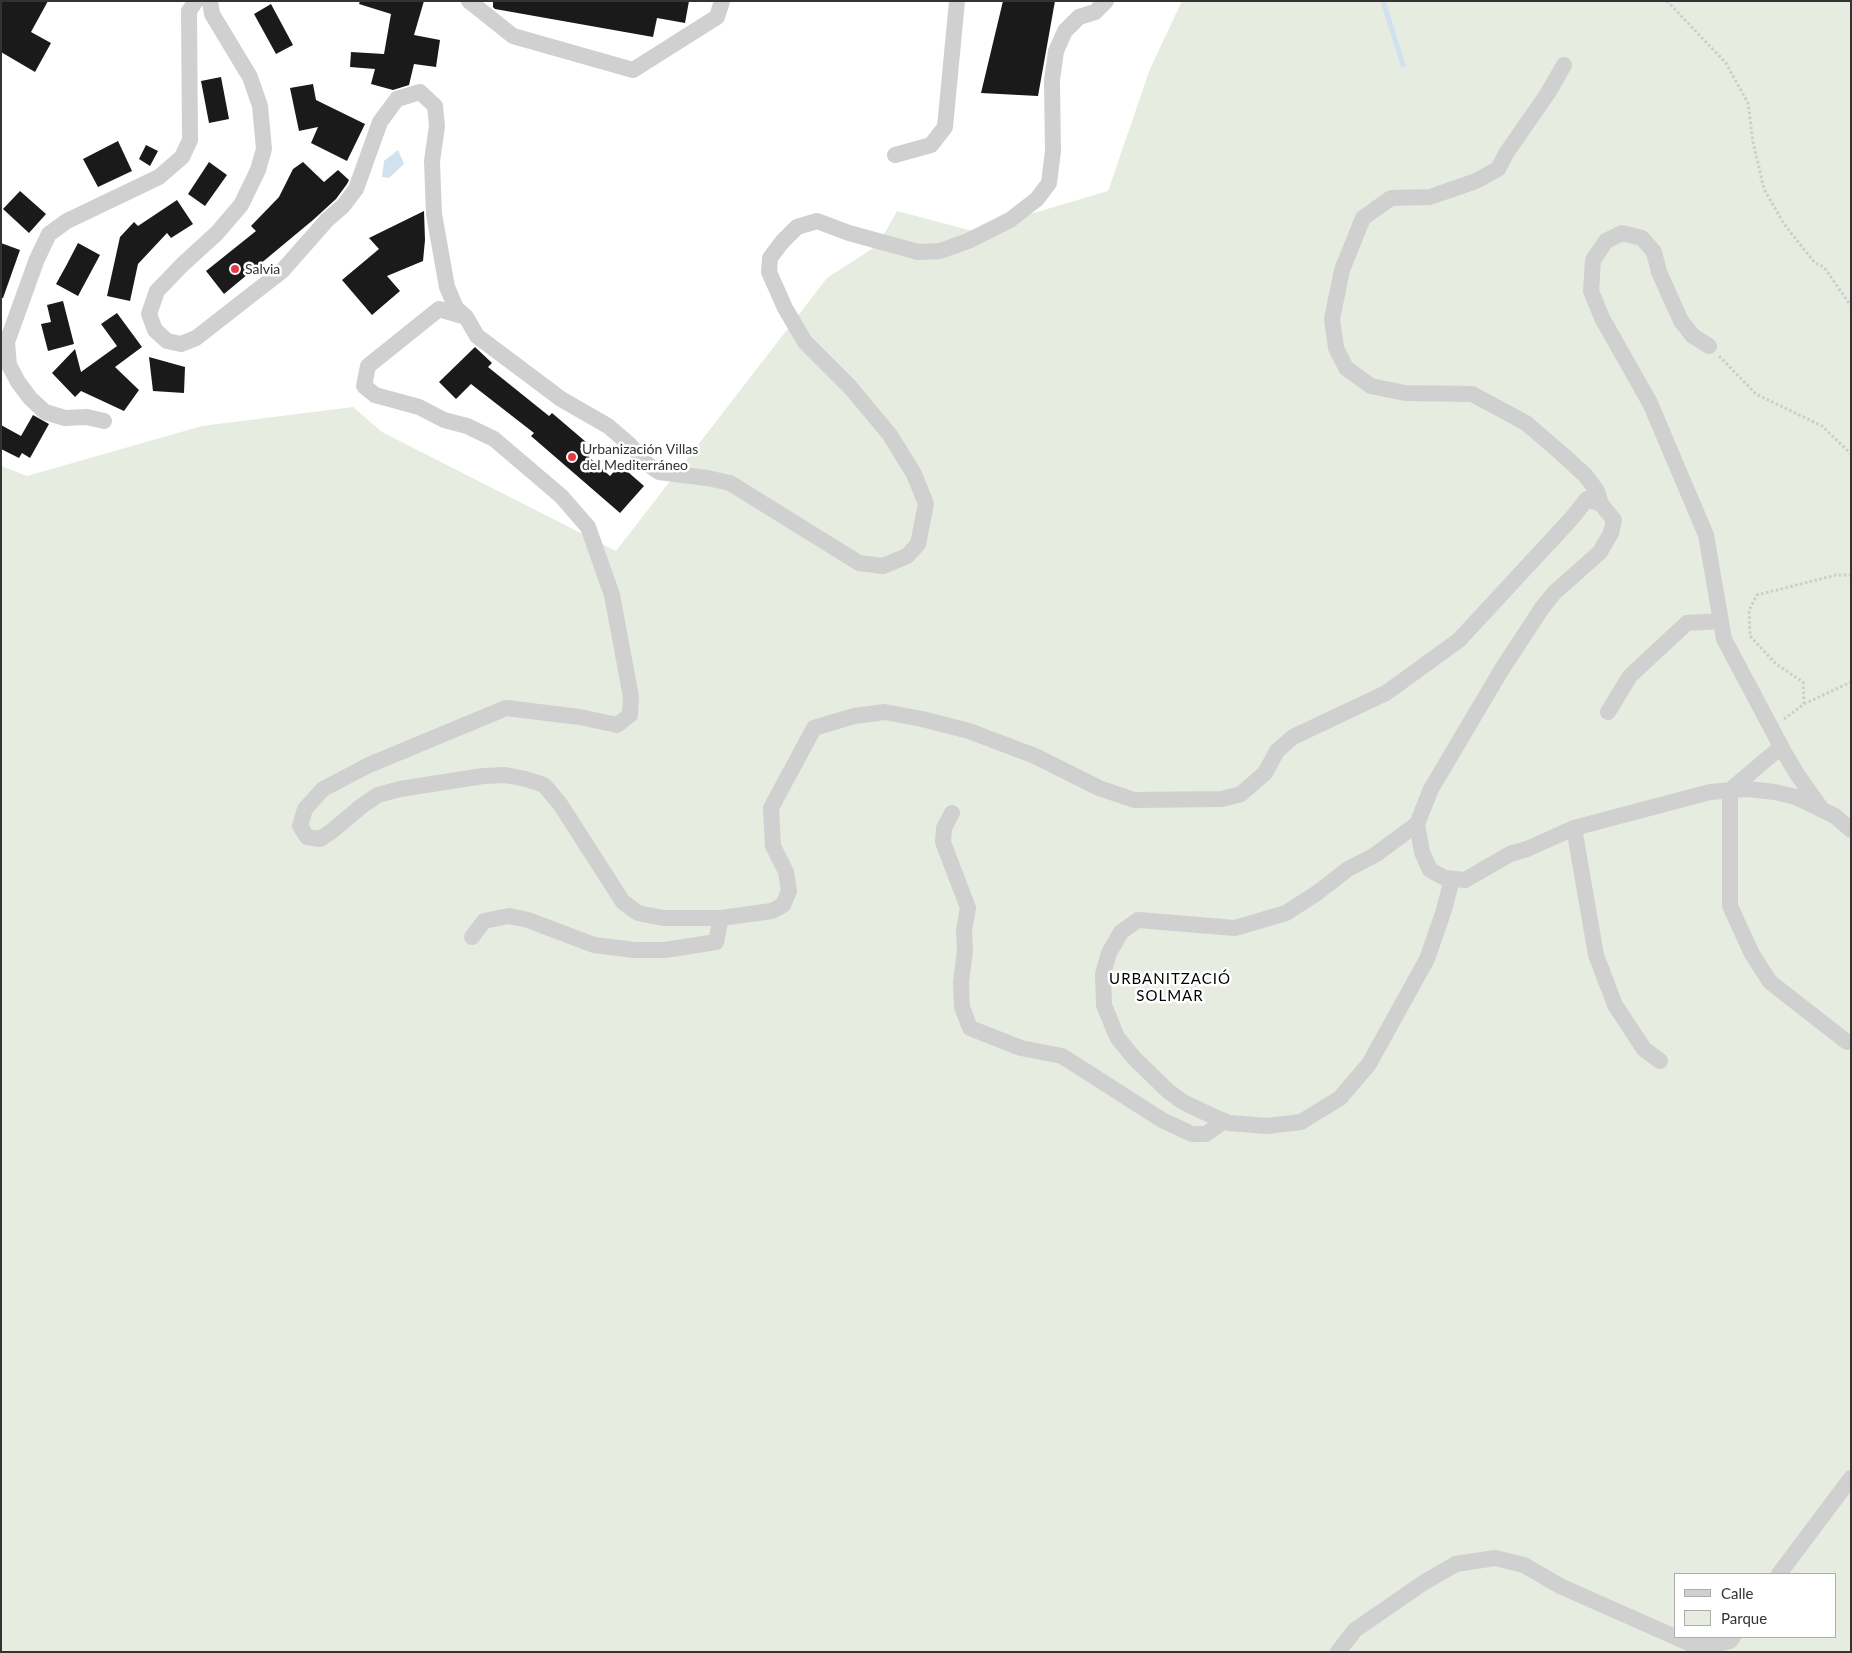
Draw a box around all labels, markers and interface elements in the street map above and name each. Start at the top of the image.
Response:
place label: Salvia [245,261,280,277]
marker: Salvia [229,263,241,275]
place label: Urbanización Villas del Mediterráneo [582,441,698,474]
marker: Urbanización Villas del Mediterráneo [566,451,578,463]
district label: URBANITZACIÓ SOLMAR [1108,970,1232,1005]
legend [1674,1573,1837,1638]
text: Calle [1721,1584,1753,1602]
text: Parque [1721,1609,1767,1627]

